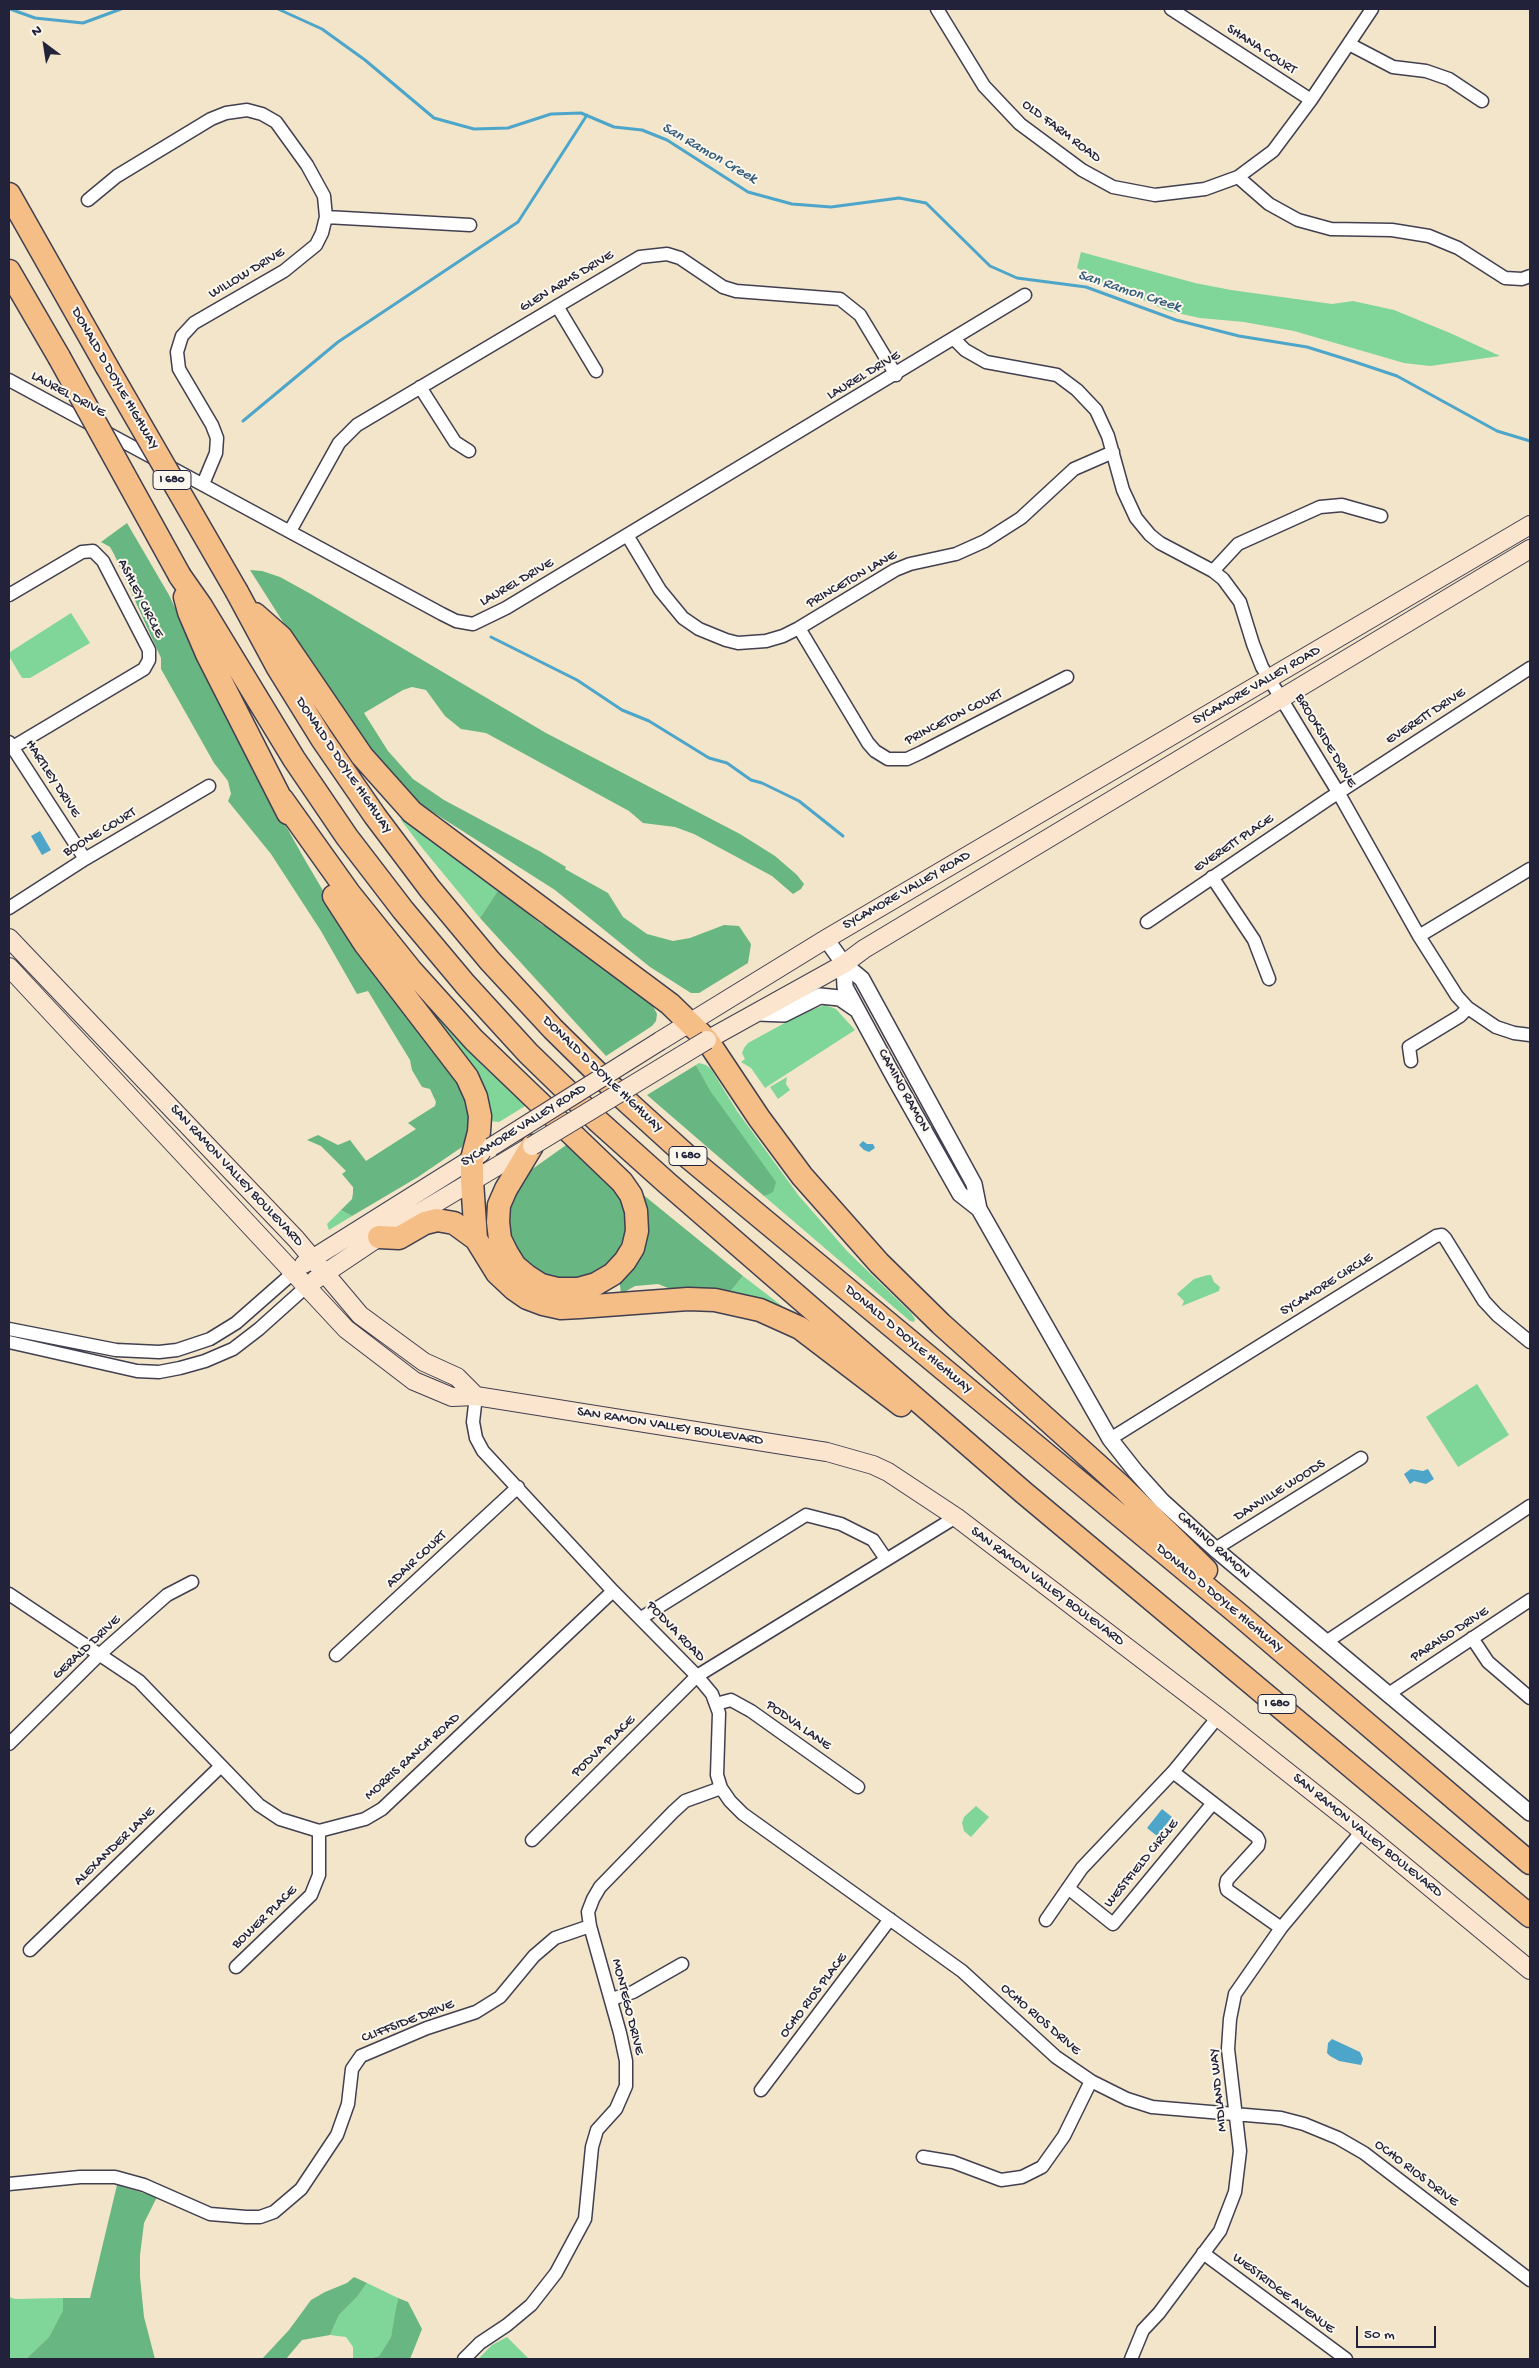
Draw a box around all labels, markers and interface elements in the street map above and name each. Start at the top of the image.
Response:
north arrow [20,20,70,70]
street label: SHANA COURT [1223,21,1299,79]
text: N [29,22,45,41]
street label: OLD FARM ROAD [1018,97,1104,167]
water label: San Ramon Creek [658,119,760,189]
street label: WILLOW DRIVE [206,245,288,303]
street label: GLEN ARMS DRIVE [517,247,617,317]
water label: San Ramon Creek [1075,267,1183,317]
street label: DONALD D DOYLE HIGHWAY [66,305,162,453]
street label: LAUREL DRIVE [824,348,904,404]
street label: LAUREL DRIVE [28,368,108,422]
road number: I 680 [153,470,191,490]
street label: PRINCETON LANE [804,547,900,613]
street label: LAUREL DRIVE [477,555,557,611]
street label: ASHLEY CIRCLE [113,557,167,641]
street label: SYCAMORE VALLEY ROAD [1190,643,1324,729]
street label: EVERETT DRIVE [1383,685,1469,749]
street label: PRINCETON COURT [903,686,1005,750]
street label: BROOKSIDE DRIVE [1290,691,1360,791]
street label: DONALD D DOYLE HIGHWAY [291,695,395,837]
street label: HARTLEY DRIVE [21,737,83,821]
street label: BOONE COURT [61,805,139,861]
street label: EVERETT PLACE [1191,811,1277,877]
street label: SYCAMORE VALLEY ROAD [840,848,974,934]
street label: DONALD D DOYLE HIGHWAY [538,1013,666,1137]
street label: CAMINO RAMON [873,1046,933,1136]
street label: SYCAMORE VALLEY ROAD [458,1081,590,1171]
street label: SAN RAMON VALLEY BOULEVARD [166,1101,306,1251]
road number: I 680 [669,1146,707,1166]
street label: SYCAMORE CIRCLE [1278,1250,1376,1320]
street label: DONALD D DOYLE HIGHWAY [841,1282,975,1398]
street label: SAN RAMON VALLEY BOULEVARD [576,1404,764,1450]
street label: DANVILLE WOODS [1231,1456,1329,1526]
street label: CAMINO RAMON [1173,1509,1253,1583]
street label: SAN RAMON VALLEY BOULEVARD [967,1524,1127,1650]
street label: ADAIR COURT [383,1528,451,1592]
street label: DONALD D DOYLE HIGHWAY [1152,1541,1286,1657]
street label: PODVA ROAD [642,1598,708,1666]
street label: PARAISO DRIVE [1408,1604,1492,1666]
street label: GERALD DRIVE [49,1612,125,1684]
road number: I 680 [1258,1695,1296,1714]
street label: PODVA LANE [762,1697,834,1755]
street label: MORRIS RANCH ROAD [362,1710,464,1804]
street label: PODVA PLACE [569,1712,639,1782]
street label: SAN RAMON VALLEY BOULEVARD [1289,1770,1445,1902]
street label: ALEXANDER LANE [71,1804,159,1890]
street label: WESTFIELD CIRCLE [1101,1816,1183,1912]
street label: BOWER PLACE [229,1883,301,1953]
street label: OCHO RIOS PLACE [777,1950,851,2042]
street label: MONTEGO DRIVE [607,1957,647,2057]
street label: OCHO RIOS DRIVE [996,1981,1084,2059]
street label: CLIFFSIDE DRIVE [359,1997,457,2047]
street label: MIDLAND WAY [1206,2047,1232,2133]
street label: OCHO RIOS DRIVE [1371,2137,1461,2211]
street label: WESTRIDGE AVENUE [1228,2250,1338,2338]
scale bar [1359,2316,1439,2348]
text: 50 m [1364,2326,1395,2344]

